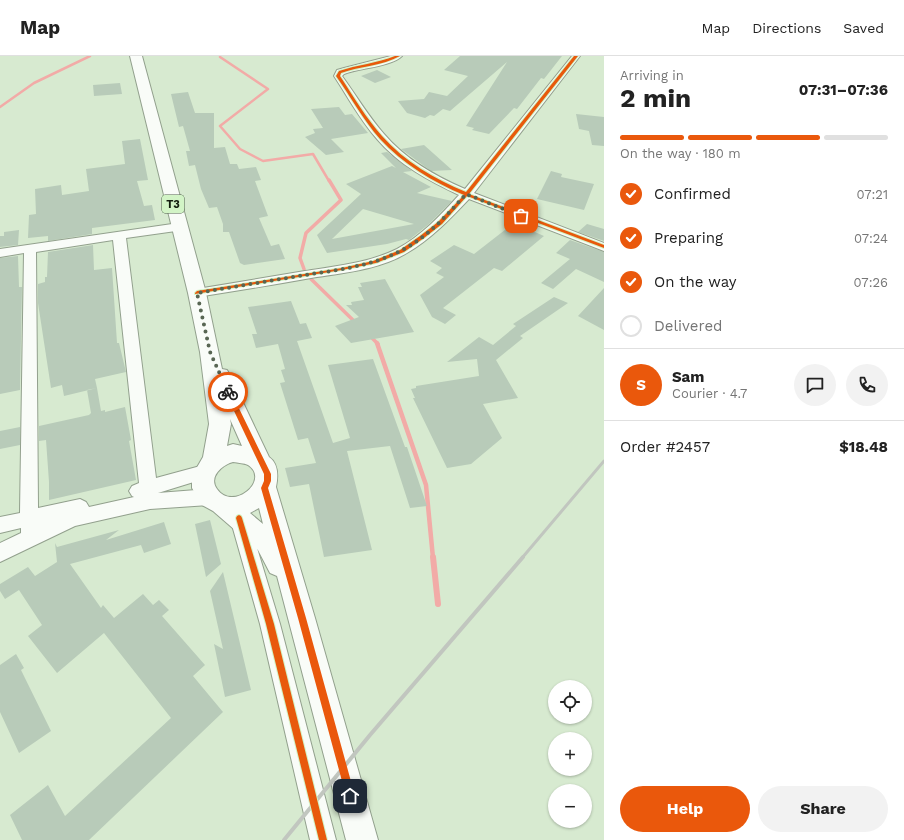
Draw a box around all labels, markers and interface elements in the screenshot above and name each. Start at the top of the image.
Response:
text: Map [20,16,60,39]
text: Map [702,20,730,36]
text: Directions [752,20,821,36]
text: Saved [843,20,884,36]
text: Arriving in [620,68,684,83]
text: 07:31–07:36 [799,81,888,99]
text: 2 min [620,83,691,113]
text: On the way · 180 m [620,146,741,161]
icon: check [620,183,642,205]
text: Confirmed [654,185,731,203]
text: 07:21 [856,187,888,202]
road number: T3 [162,195,184,213]
pin [504,199,538,233]
icon: bag [510,205,532,227]
icon: check [620,227,642,249]
text: Preparing [654,229,723,247]
text: 07:24 [854,231,888,246]
icon: check [620,271,642,293]
text: On the way [654,273,736,291]
text: 07:26 [854,275,888,290]
text: Delivered [654,317,722,335]
button: chat [794,364,836,406]
button: phone [846,364,888,406]
text: Sam [672,368,704,386]
courier [208,372,248,412]
text: S [636,376,646,394]
icon: bike [217,381,239,403]
text: Courier · 4.7 [672,386,747,401]
text: Order #2457 [620,438,710,456]
text: $18.48 [839,438,888,456]
map controls [548,680,592,828]
button: locate [548,680,592,724]
button: + [548,732,592,776]
pin [333,779,367,813]
button: − [548,784,592,828]
icon: home [339,785,361,807]
button: Help [620,786,750,832]
button: Share [758,786,888,832]

